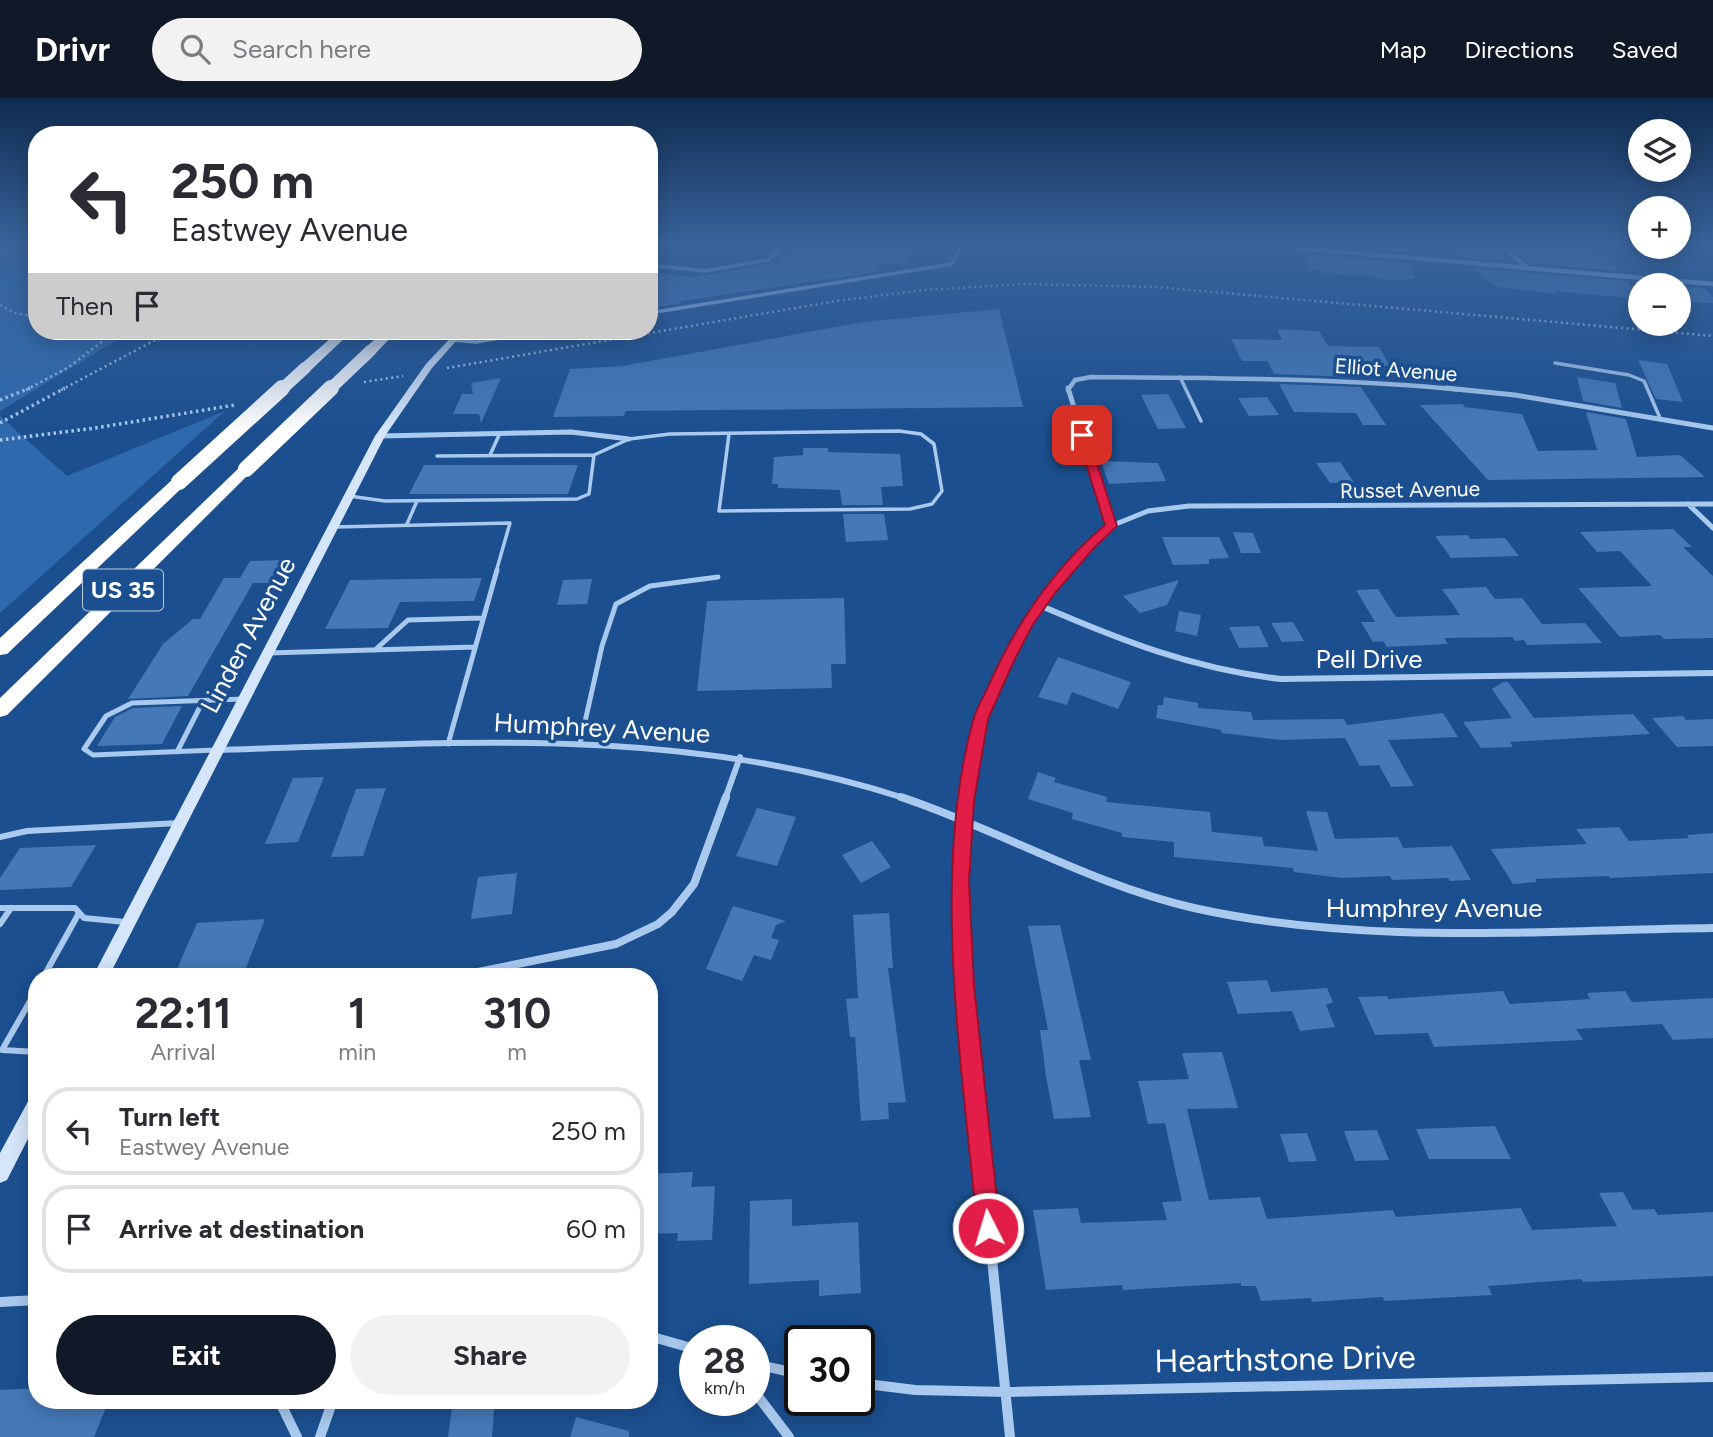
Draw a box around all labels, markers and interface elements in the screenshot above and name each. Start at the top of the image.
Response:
search box [152,18,642,81]
text: Drivr [35,30,110,69]
icon: search [176,30,214,68]
text: Search here [232,33,371,65]
text: Map [1380,35,1426,64]
text: Directions [1464,35,1574,64]
text: Saved [1612,35,1678,64]
map controls [1628,119,1691,336]
button: layers [1628,119,1691,182]
text: 250 m [171,151,314,210]
icon: left [56,154,147,245]
button: + [1628,196,1691,259]
text: Eastwey Avenue [171,211,408,249]
button: − [1628,273,1691,336]
icon: arrive [128,287,166,325]
text: Then [56,290,114,322]
street label: Elliot Avenue [1334,353,1458,386]
pin [1052,405,1112,465]
icon: arrive [1063,416,1101,454]
street label: Russet Avenue [1340,476,1480,503]
street label: Linden Avenue [193,551,303,719]
road number: US 35 [83,570,163,610]
street label: Pell Drive [1316,643,1422,675]
street label: Humphrey Avenue [493,706,711,750]
street label: Humphrey Avenue [1326,892,1542,924]
text: 22:11 [135,988,232,1039]
text: 1 [348,988,366,1039]
text: 310 [483,988,551,1039]
text: Arrival [151,1038,216,1066]
text: min [338,1038,376,1066]
text: m [507,1038,527,1066]
text: Turn left [119,1101,220,1133]
icon: left [60,1112,98,1150]
text: 250 m [551,1115,626,1147]
text: Eastwey Avenue [119,1133,289,1161]
position arrow [951,1191,1025,1265]
icon: arrive [60,1210,98,1248]
text: Arrive at destination [119,1213,364,1245]
text: 60 m [566,1213,626,1245]
button: Exit [56,1315,336,1395]
button: Share [350,1315,630,1395]
speed limit sign: 30 [784,1325,875,1416]
street label: Hearthstone Drive [1154,1338,1416,1380]
text: 28 [704,1340,745,1382]
text: km/h [704,1377,745,1399]

